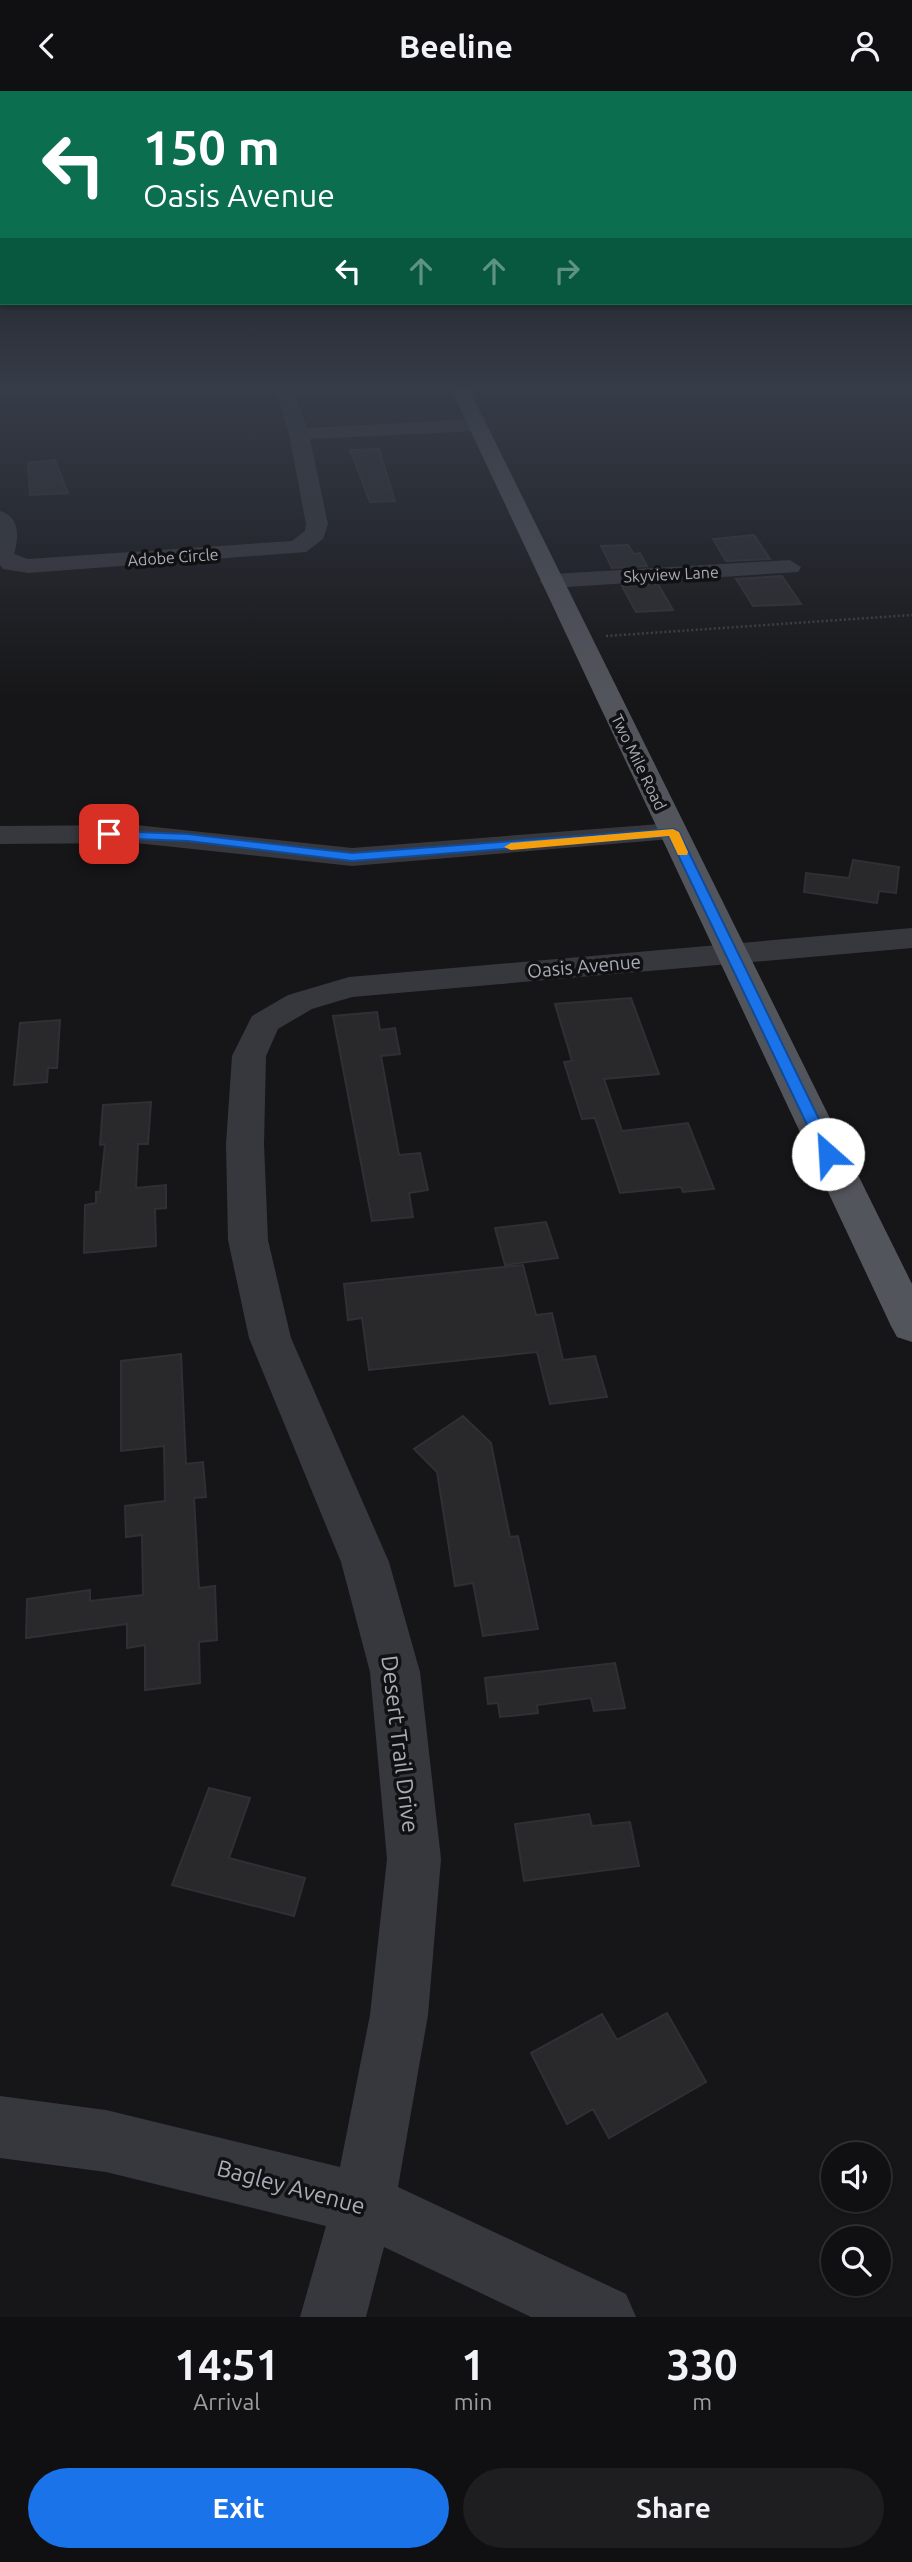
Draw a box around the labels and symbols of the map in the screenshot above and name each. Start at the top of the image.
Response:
street label: Adobe Circle [127,545,219,569]
street label: Skyview Lane [623,563,719,585]
street label: Two Mile Road [608,711,670,813]
pin [79,804,139,864]
street label: Oasis Avenue [526,950,642,982]
position arrow [791,1117,865,1191]
street label: Desert Trail Drive [377,1654,424,1834]
street label: Bagley Avenue [214,2155,368,2218]

